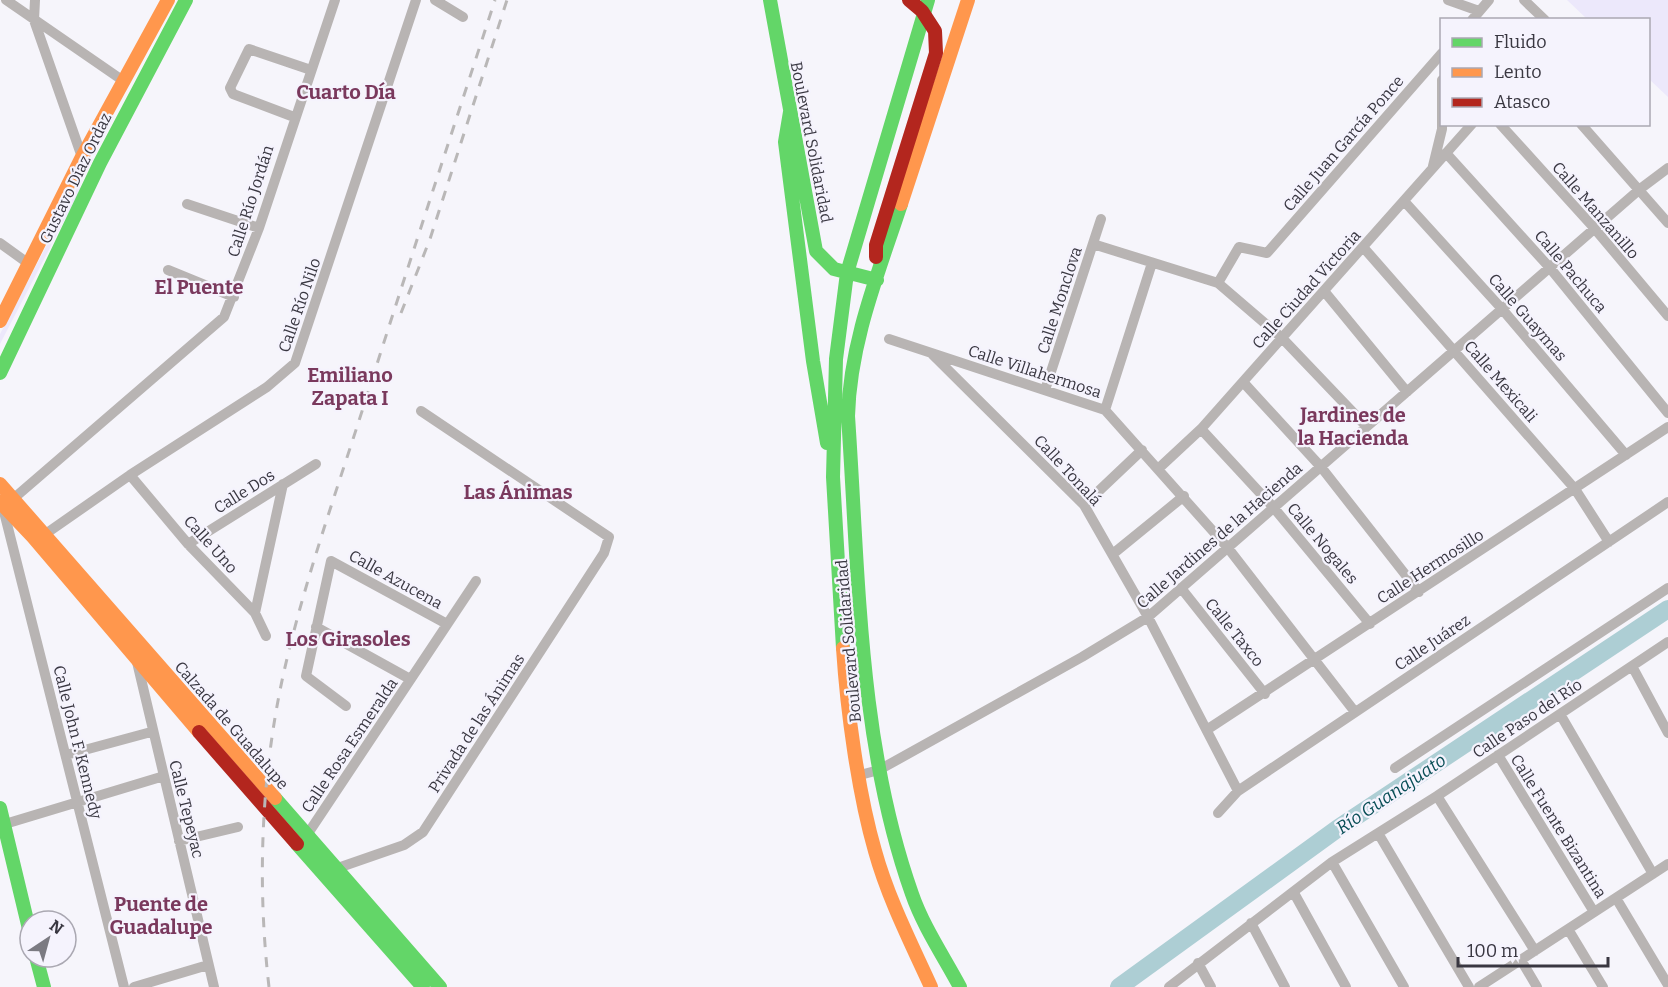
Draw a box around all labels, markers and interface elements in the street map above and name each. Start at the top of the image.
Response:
legend [1440,18,1650,126]
text: Fluido [1494,31,1547,53]
street label: Boulevard Solidaridad [787,60,837,225]
text: Lento [1494,61,1542,83]
street label: Calle Juan García Ponce [1279,72,1408,215]
district label: Cuarto Día [296,80,396,104]
text: Atasco [1494,91,1550,113]
street label: Gustavo Díaz Ordaz [36,109,115,247]
street label: Calle Río Jordán [223,143,278,260]
street label: Calle Manzanillo [1548,158,1643,263]
street label: Calle Ciudad Victoria [1248,226,1365,353]
street label: Calle Pachuca [1530,226,1611,317]
street label: Calle Monclova [1033,244,1086,356]
street label: Calle Río Nilo [274,255,325,355]
street label: Calle Guaymas [1484,270,1571,365]
district label: El Puente [154,275,244,299]
street label: Calle Mexicali [1460,337,1541,426]
street label: Calle Villahermosa [966,341,1104,402]
district label: Emiliano Zapata I [307,363,393,410]
district label: Jardines de la Hacienda [1297,403,1409,450]
street label: Calle Tonalá [1030,431,1105,510]
street label: Calle Jardines de la Hacienda [1133,458,1306,612]
street label: Calle Dos [210,465,278,518]
district label: Las Ánimas [463,479,573,504]
street label: Calle Nogales [1283,499,1362,588]
street label: Calle Uno [180,512,242,577]
street label: Calle Hermosillo [1373,525,1487,608]
street label: Calle Azucena [346,546,446,613]
street label: Boulevard Solidaridad [832,558,865,723]
street label: Calle Taxco [1201,594,1268,670]
street label: Calle Juárez [1391,610,1474,675]
district label: Los Girasoles [285,627,411,651]
street label: Privada de las Ánimas [424,650,528,796]
street label: Calzada de Guadalupe [171,657,292,793]
street label: Calle John F. Kennedy [49,663,106,821]
street label: Calle Rosa Esmeralda [297,674,402,816]
street label: Calle Paso del Río [1469,675,1586,762]
water label: Río Guanajuato [1332,749,1450,839]
street label: Calle Fuente Bizantina [1507,751,1611,902]
street label: Calle Tepeyac [165,758,208,860]
district label: Puente de Guadalupe [109,892,213,939]
north arrow [18,909,78,969]
text: N [46,916,67,939]
scale bar [1458,930,1608,968]
text: 100 m [1467,940,1518,962]

